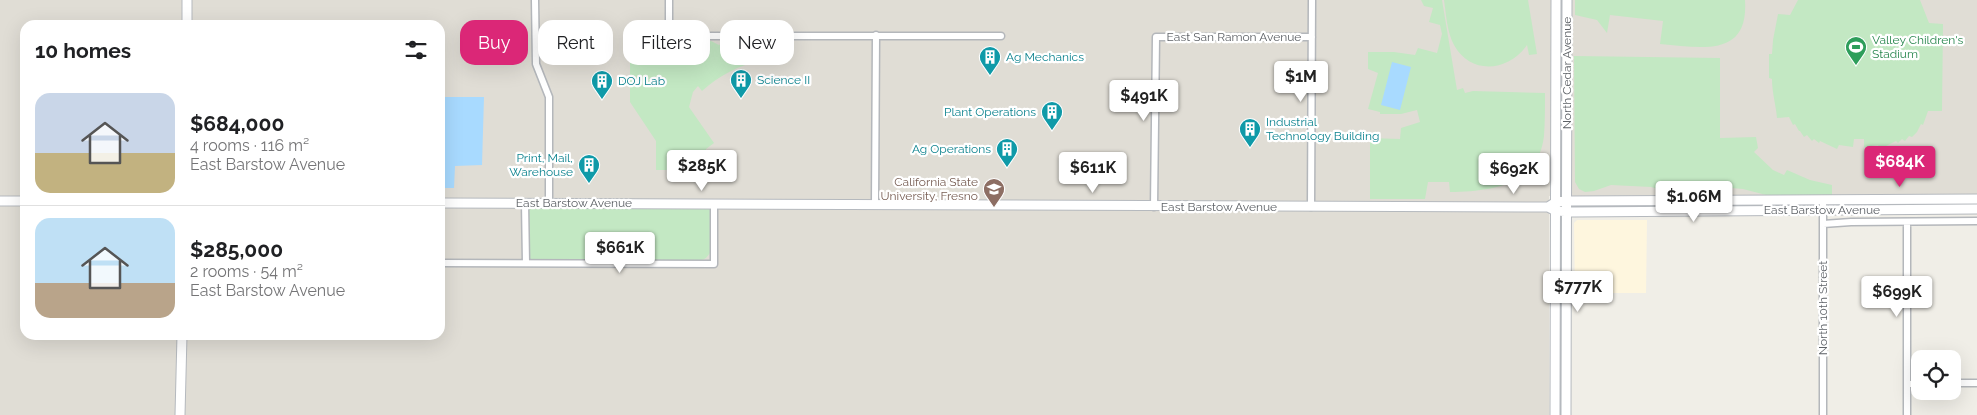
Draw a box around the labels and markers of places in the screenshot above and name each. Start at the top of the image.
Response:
place label: Valley Children's Stadium [1872,33,1963,61]
sports icon: Valley Children's Stadium [1844,35,1868,66]
building icon: Ag Mechanics [978,45,1002,76]
place label: Ag Mechanics [1006,50,1084,64]
pin: $1M [1277,61,1325,103]
building icon: Science II [729,68,753,99]
building icon: DOJ Lab [590,69,614,100]
place label: Science II [757,73,810,87]
place label: DOJ Lab [618,74,665,88]
pin: $491K [1109,80,1179,122]
building icon: Plant Operations [1040,100,1064,131]
place label: Plant Operations [944,105,1036,119]
place label: Industrial Technology Building [1266,115,1379,143]
building icon: Industrial Technology Building [1238,117,1262,148]
building icon: Ag Operations [995,137,1019,168]
place label: Ag Operations [912,142,991,156]
pin: $684K [1865,146,1935,188]
pin: $285K [667,150,737,192]
place label: Print, Mail, Warehouse [509,151,573,179]
pin: $611K [1058,152,1128,194]
pin: $692K [1479,152,1549,195]
building icon: Print, Mail, Warehouse [577,153,601,184]
place label: California State University, Fresno [881,175,978,203]
school or university icon: California State University, Fresno [982,177,1006,208]
pin: $1.06M [1653,180,1735,223]
pin: $661K [585,232,655,274]
pin: $777K [1543,270,1613,313]
pin: $699K [1862,276,1932,318]

